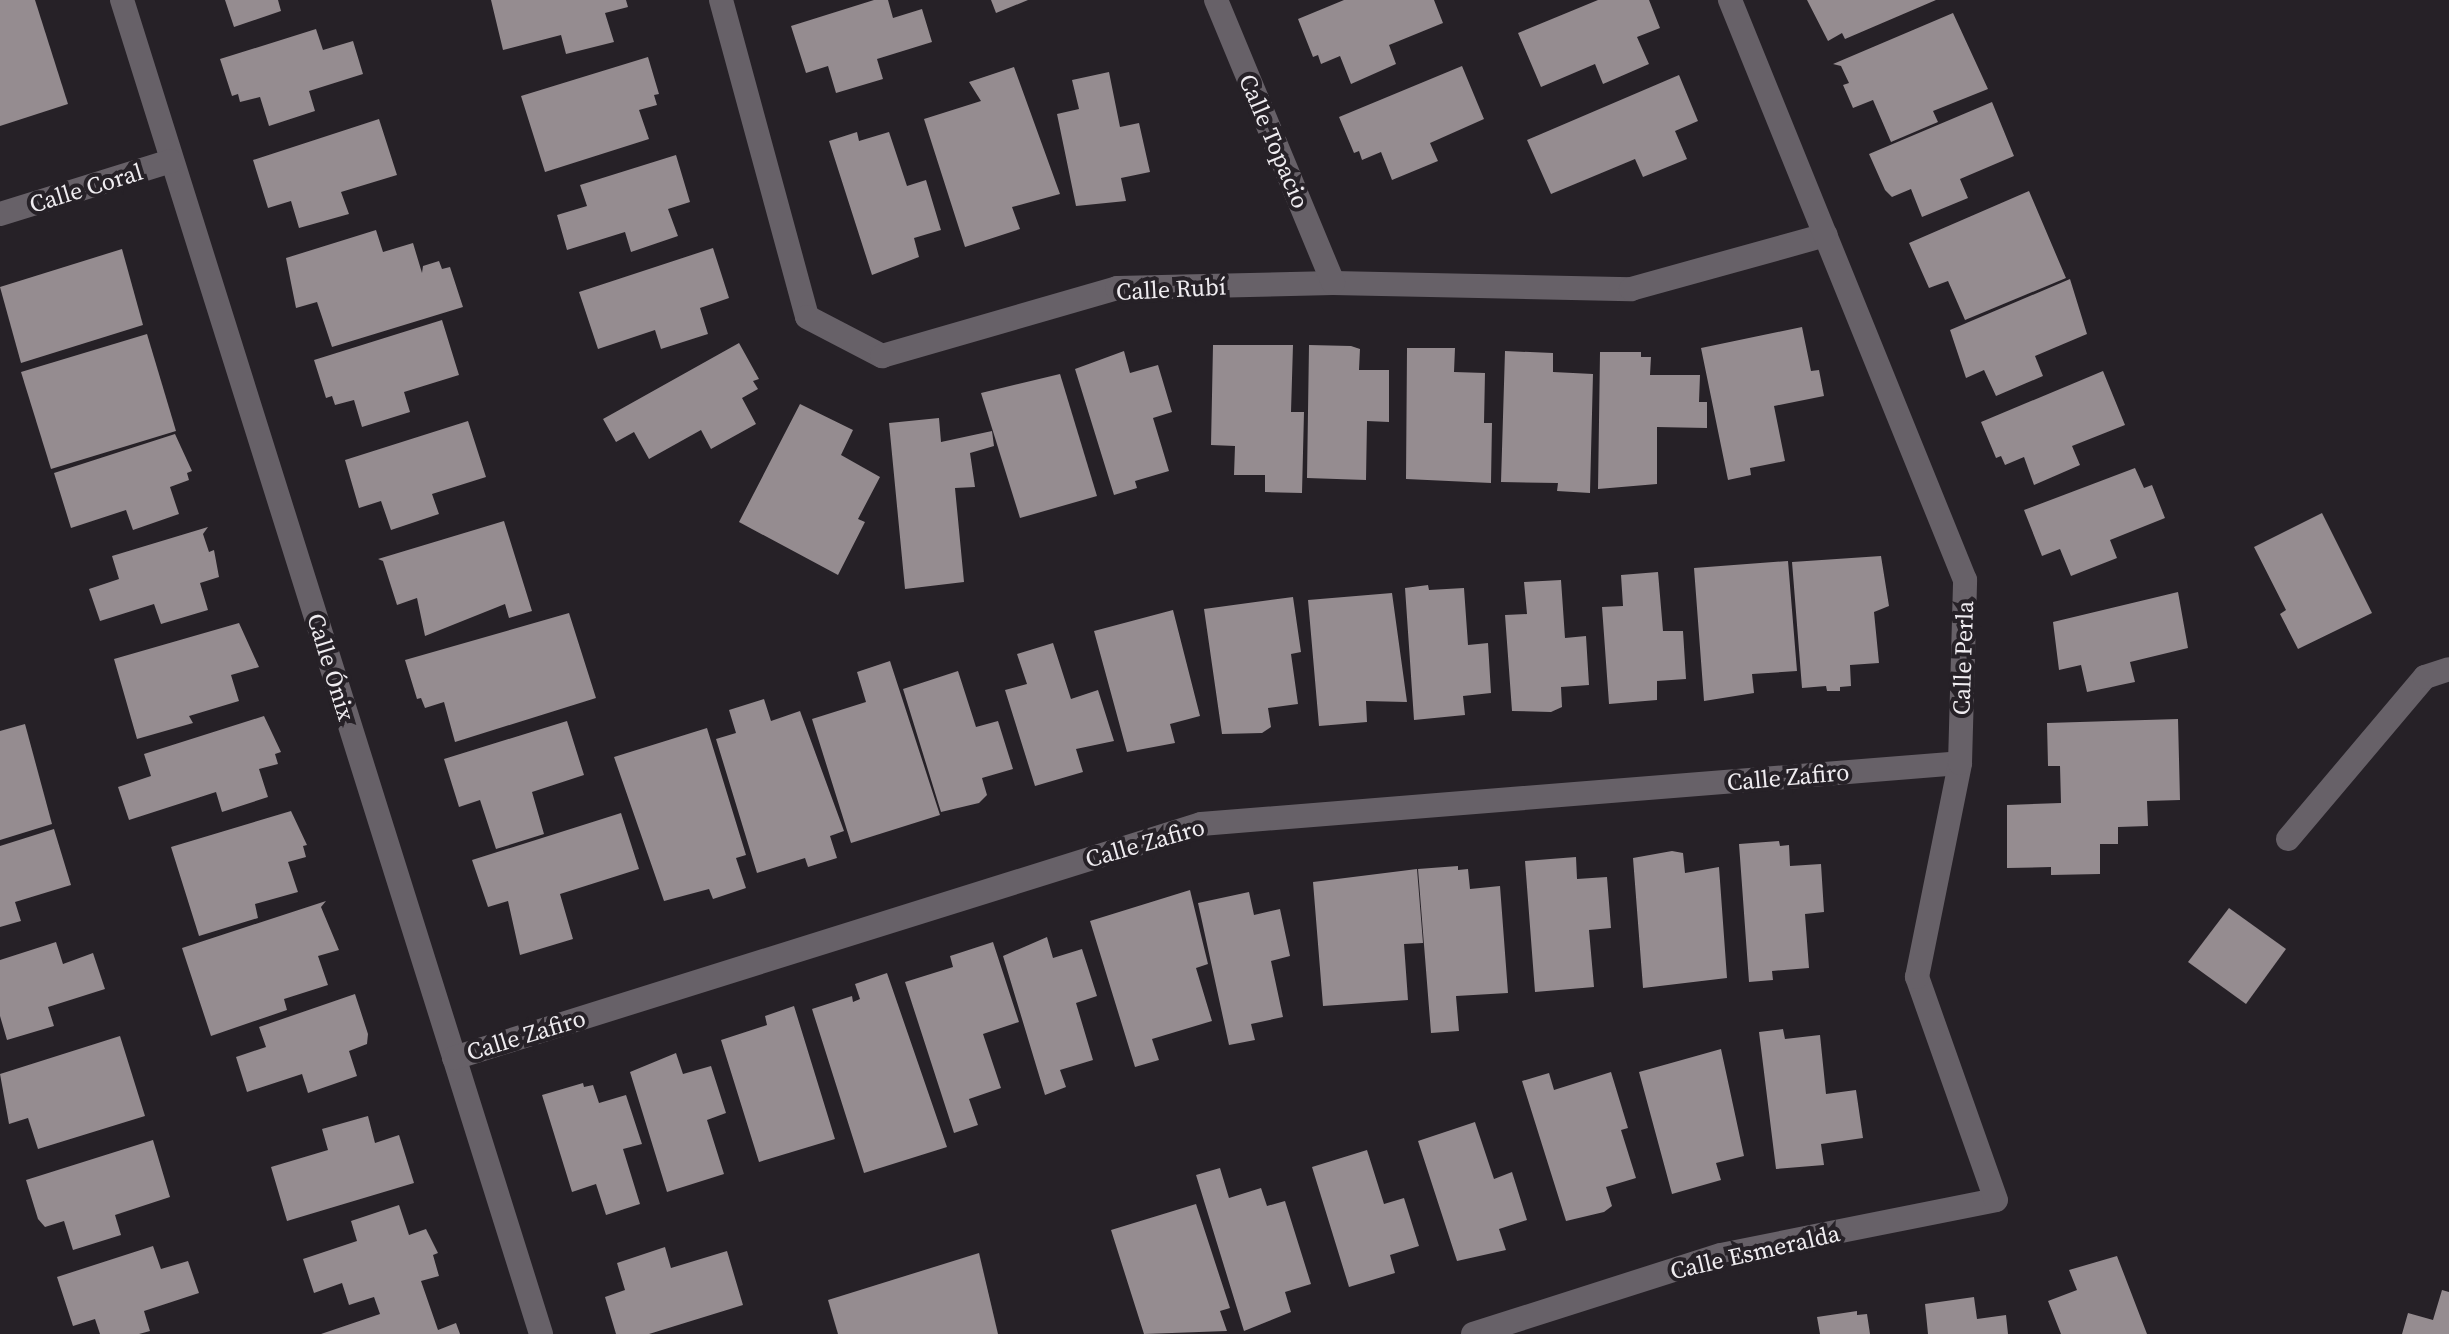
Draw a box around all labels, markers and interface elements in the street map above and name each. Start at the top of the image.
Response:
street label: Calle Topacio [1233,69,1315,213]
street label: Calle Coral [26,157,146,219]
street label: Calle Rubí [1115,272,1227,306]
street label: Calle Perla [1947,600,1979,716]
street label: Calle Ónix [301,610,361,724]
street label: Calle Zafiro [1726,757,1850,797]
street label: Calle Zafiro [1082,812,1208,874]
street label: Calle Zafiro [463,1003,589,1067]
street label: Calle Esmeralda [1667,1219,1843,1285]

